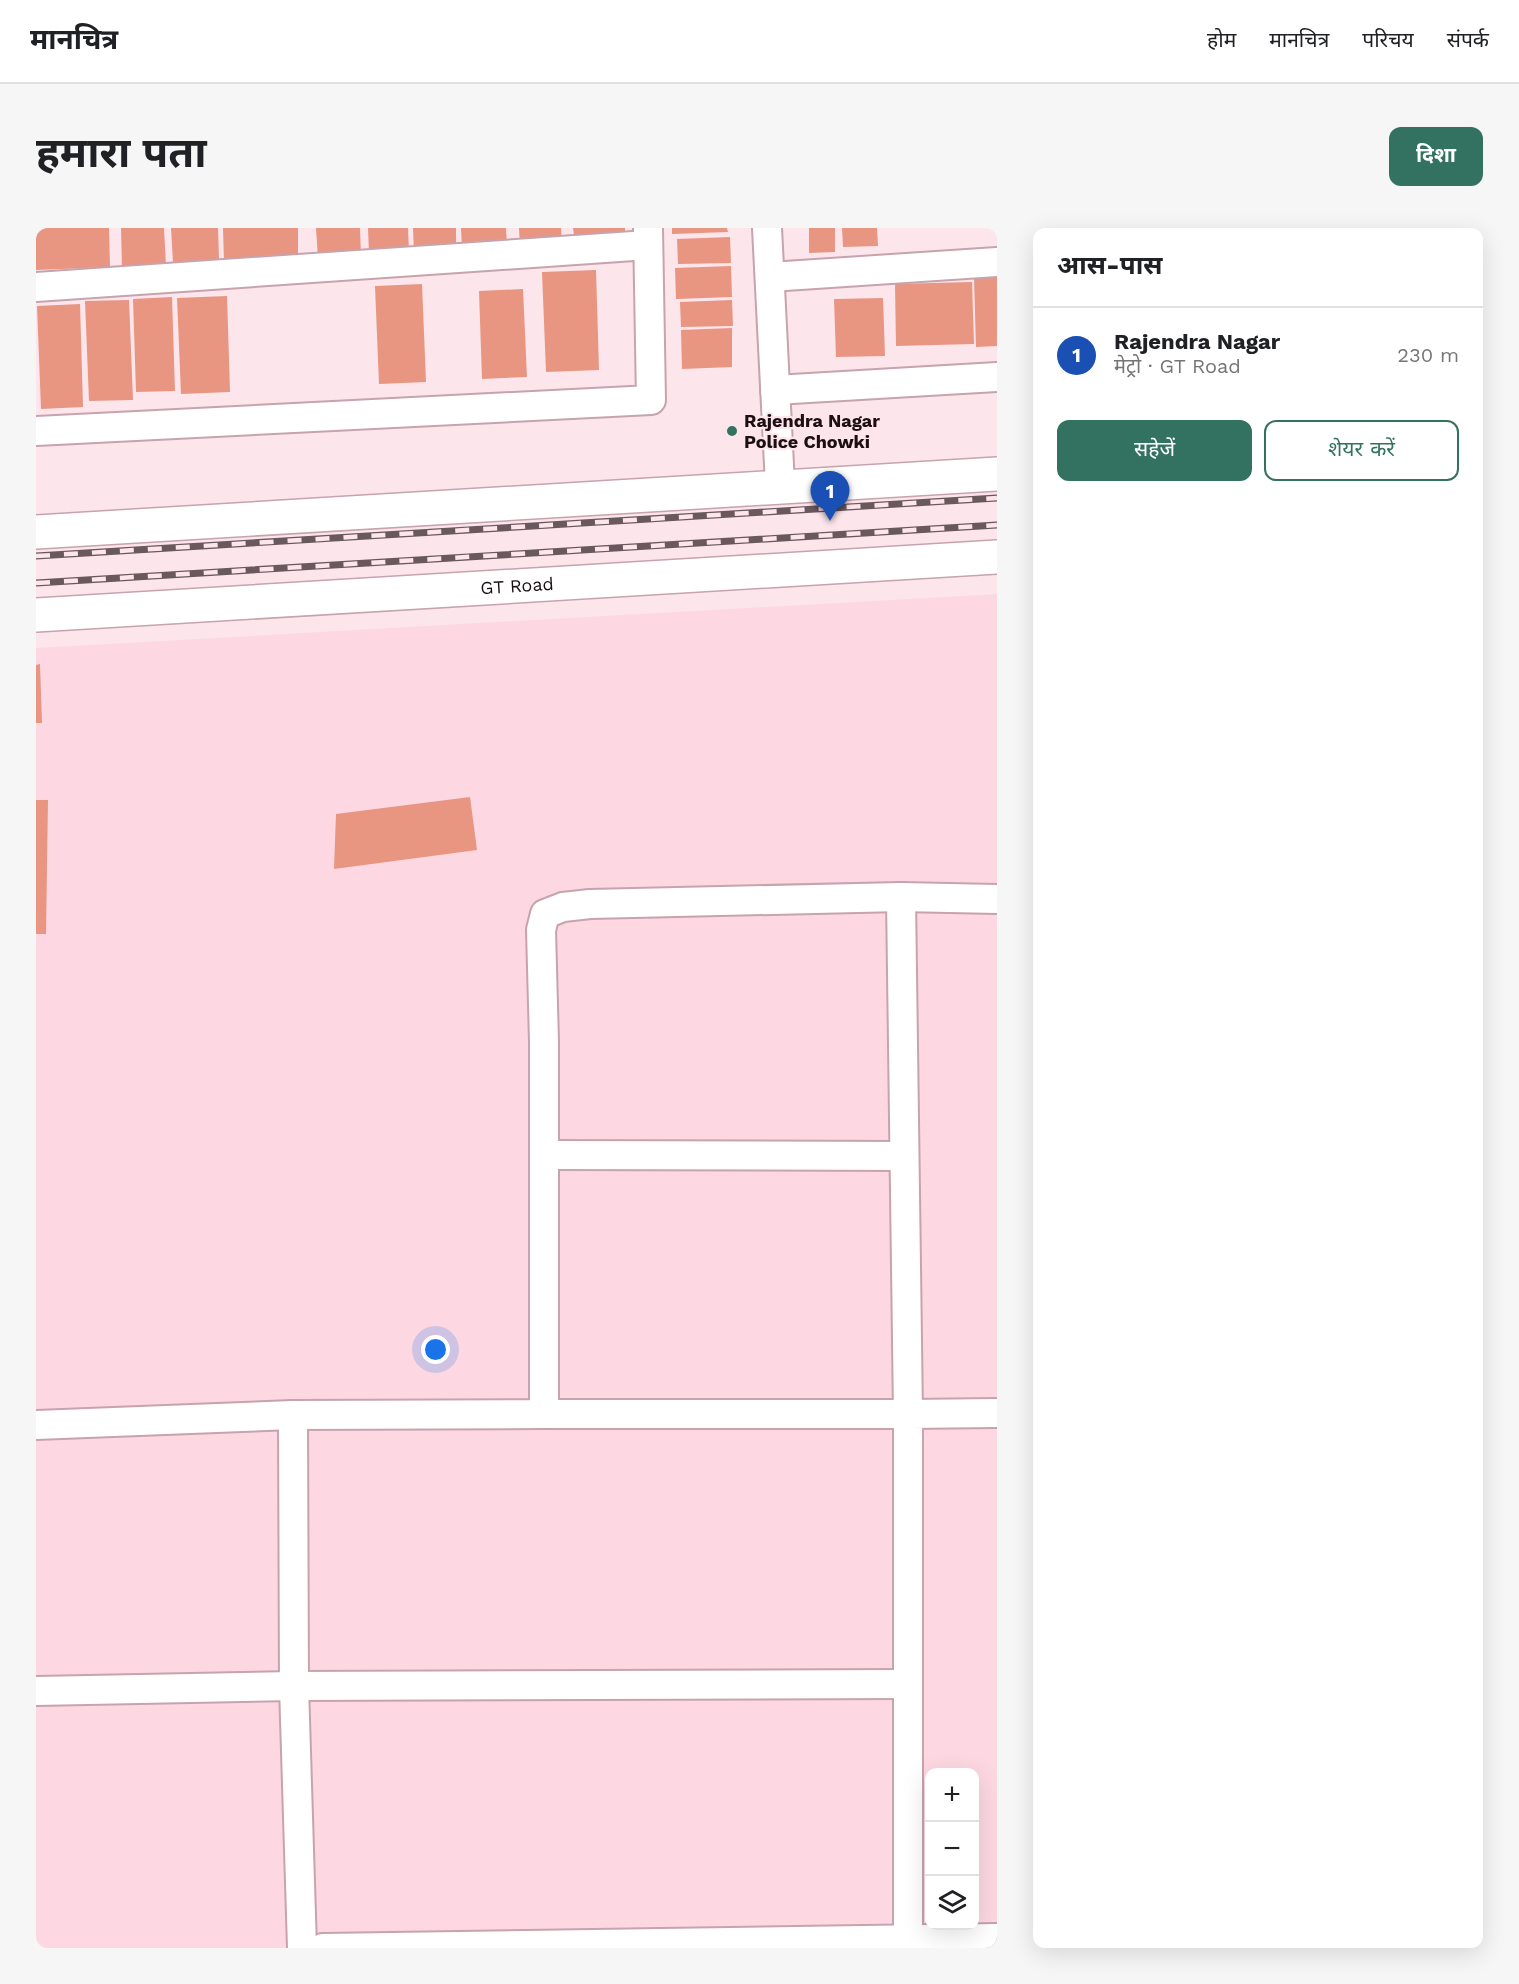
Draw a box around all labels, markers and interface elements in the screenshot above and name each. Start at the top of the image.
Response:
text: मानचित्र [30,23,118,56]
text: होम [1207,27,1236,52]
text: मानचित्र [1269,27,1329,52]
text: परिचय [1362,27,1414,52]
text: संपर्क [1447,27,1489,52]
button: दिशा [1389,127,1483,186]
text: हमारा पता [36,128,207,177]
text: आस-पास [1057,250,1163,280]
text: Rajendra Nagar [1114,329,1280,354]
text: 1 [1072,343,1081,367]
text: 230 m [1397,343,1459,367]
text: मेट्रो · GT Road [1114,354,1241,378]
place label: Rajendra Nagar Police Chowki [744,410,880,452]
button: सहेजें [1057,420,1252,481]
button: शेयर करें [1264,420,1459,481]
marker: Rajendra Nagar Police Chowki [725,424,739,438]
pin: 1 [810,472,850,521]
street label: GT Road [480,573,554,598]
your location [421,1335,450,1364]
map controls [925,1768,979,1930]
button: + [925,1768,979,1822]
button: − [925,1822,979,1876]
button: layers [925,1876,979,1930]

